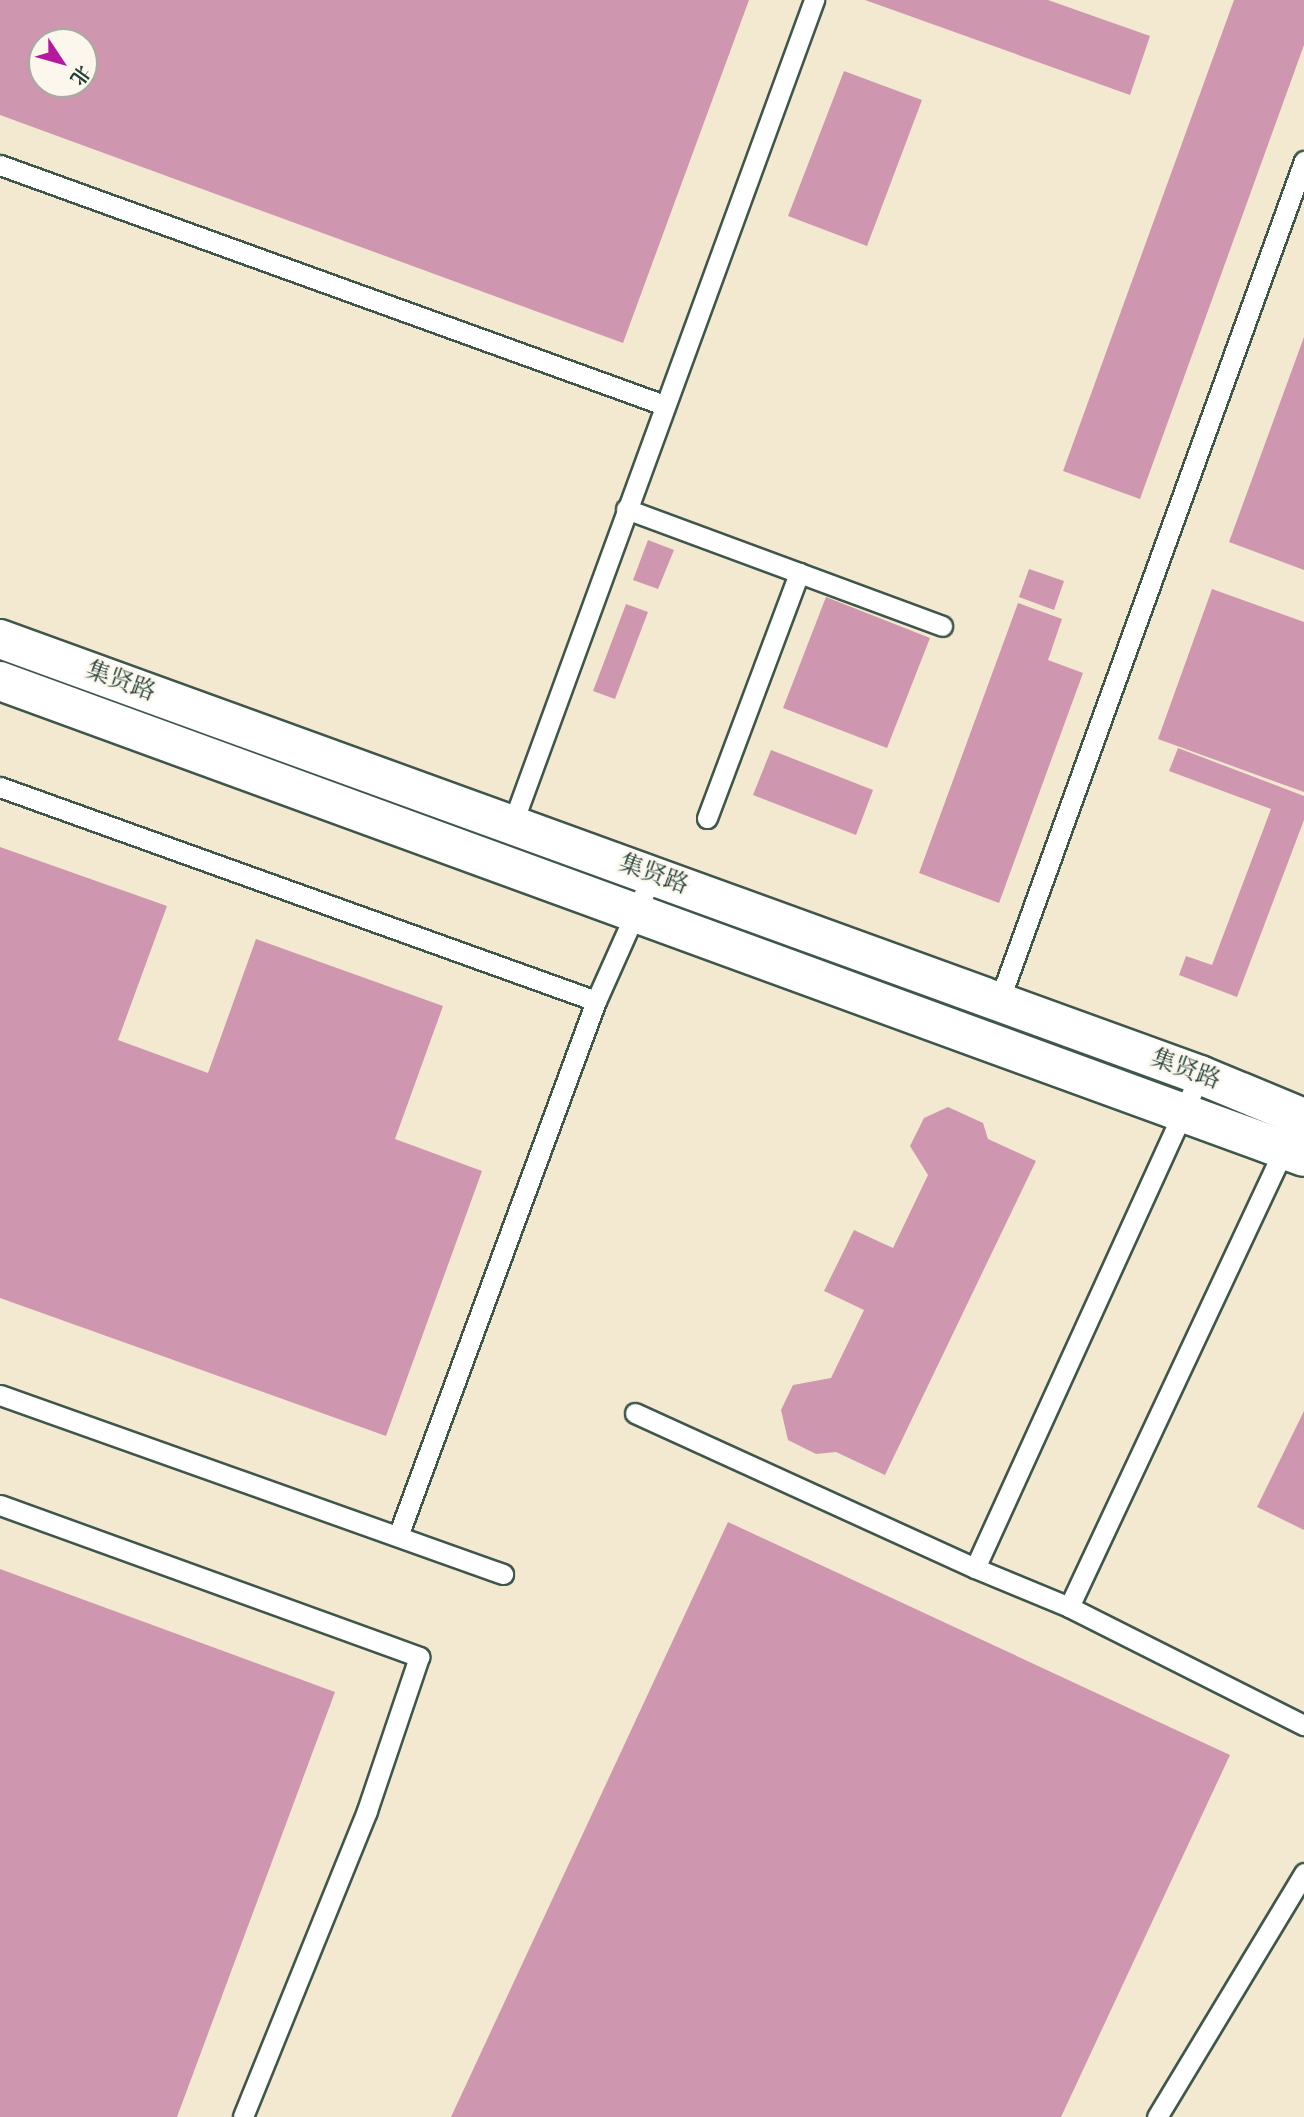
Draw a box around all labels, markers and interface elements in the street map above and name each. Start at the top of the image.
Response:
north arrow [28,28,98,98]
text: 北 [62,59,95,90]
street label: 集贤路 [81,657,159,709]
street label: 集贤路 [614,850,692,902]
street label: 集贤路 [1146,1045,1224,1097]

